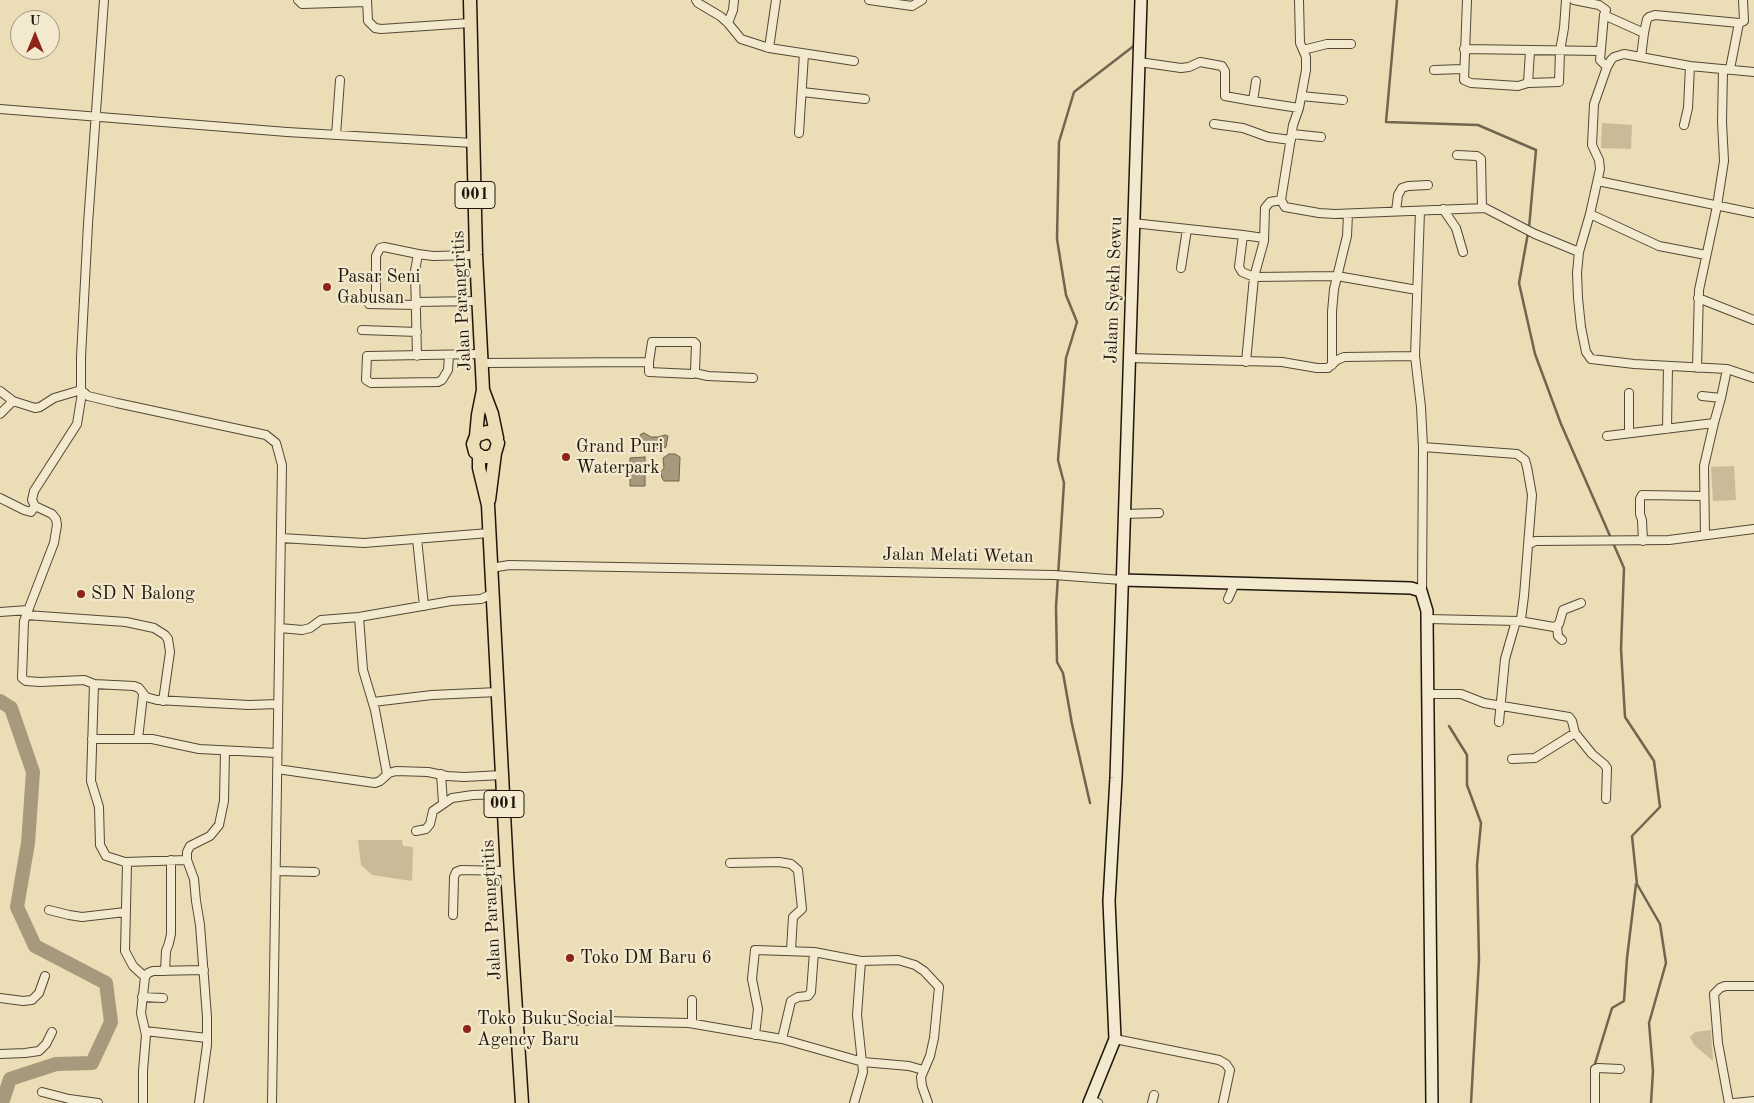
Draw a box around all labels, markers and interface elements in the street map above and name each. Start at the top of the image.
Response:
north arrow [10,10,60,60]
text: U [29,14,41,28]
road number: 001 [455,182,495,208]
street label: Jalam Syekh Sewu [1101,216,1127,364]
street label: Jalan Parangtritis [448,230,476,372]
place label: Pasar Seni Gabusan [337,266,420,308]
marker: Pasar Seni Gabusan [321,281,333,293]
place label: Grand Puri Waterpark [576,436,663,478]
marker: Grand Puri Waterpark [560,451,572,463]
street label: Jalan Melati Wetan [882,544,1034,568]
place label: SD N Balong [91,583,195,605]
marker: SD N Balong [75,588,87,600]
road number: 001 [484,791,524,818]
street label: Jalan Parangtritis [478,839,506,981]
place label: Toko DM Baru 6 [580,947,712,969]
marker: Toko DM Baru 6 [564,952,576,964]
place label: Toko Buku Social Agency Baru [477,1008,613,1050]
marker: Toko Buku Social Agency Baru [461,1023,473,1035]

